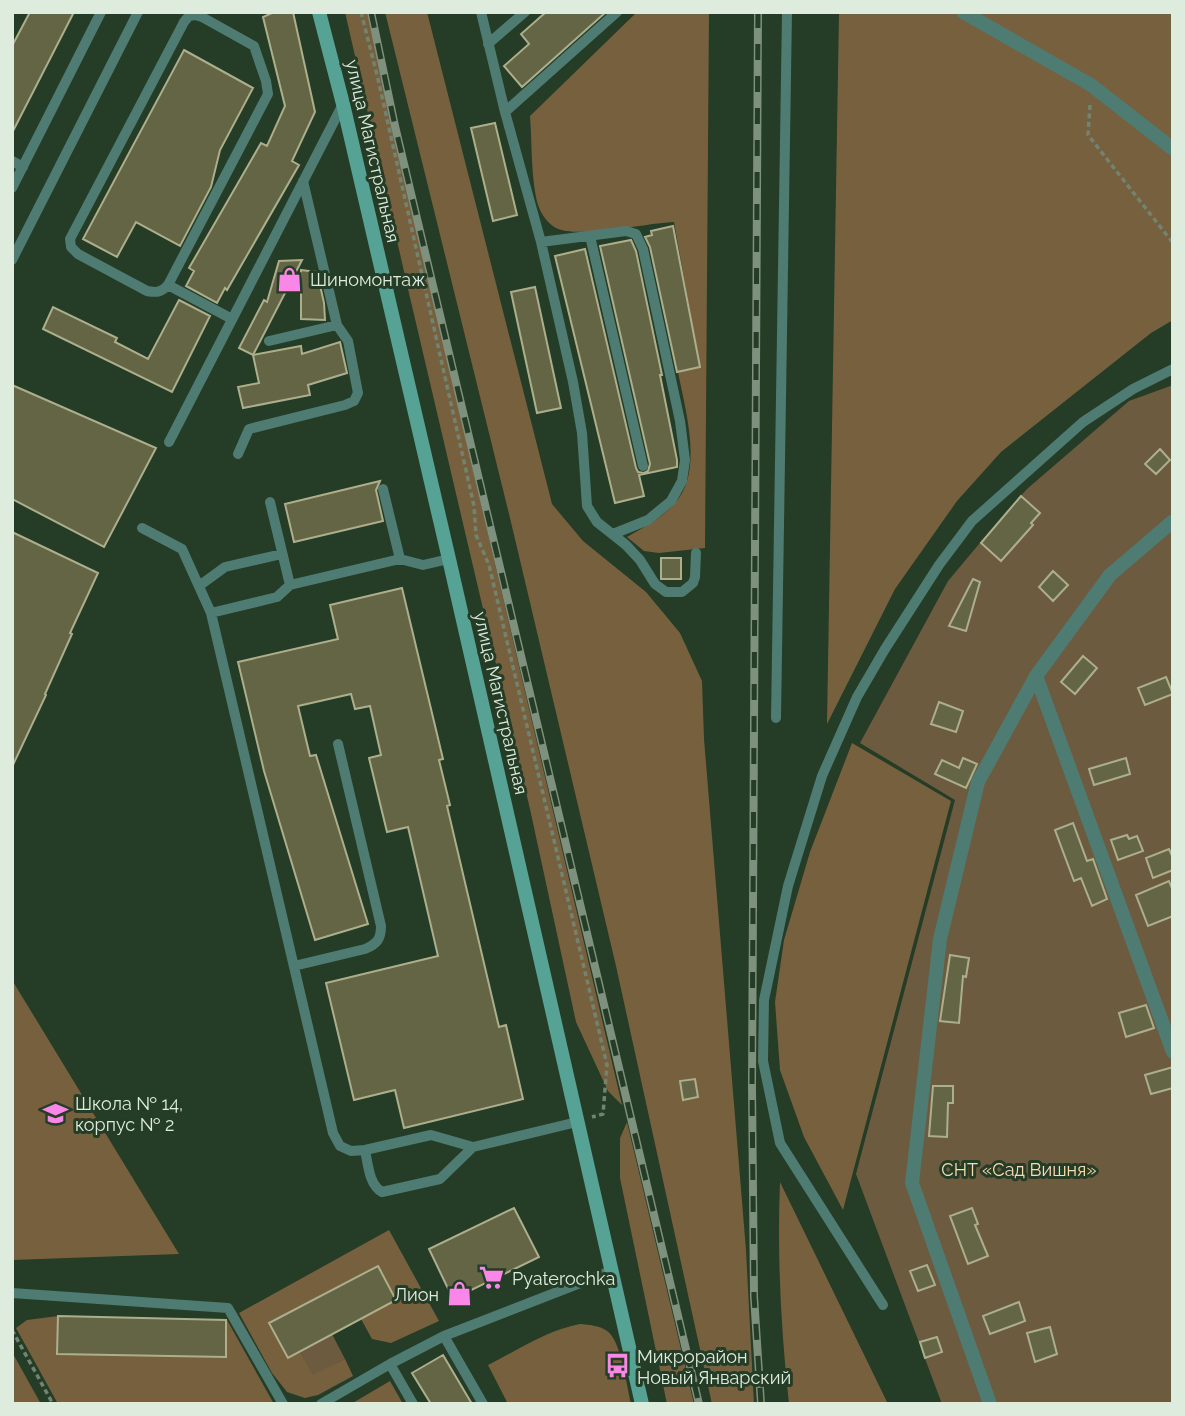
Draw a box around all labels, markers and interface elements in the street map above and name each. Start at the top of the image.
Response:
street label: улица Магистральная [342,58,404,244]
shop icon: Шиномонтаж [276,265,304,293]
place label: Шиномонтаж [310,269,425,290]
street label: улица Магистральная [470,610,532,796]
place label: Школа № 14, корпус № 2 [75,1093,183,1135]
school or university icon: Школа № 14, корпус № 2 [41,1099,69,1127]
park label: СНТ «Сад Вишня» [941,1159,1097,1180]
supermarket icon: Pyaterochka [478,1264,506,1292]
place label: Pyaterochka [512,1268,615,1289]
shop icon: Лион [445,1280,473,1308]
place label: Лион [394,1284,439,1305]
place label: Микрорайон Новый Январский [637,1346,791,1388]
bus stop icon: Микрорайон Новый Январский [603,1352,631,1380]

